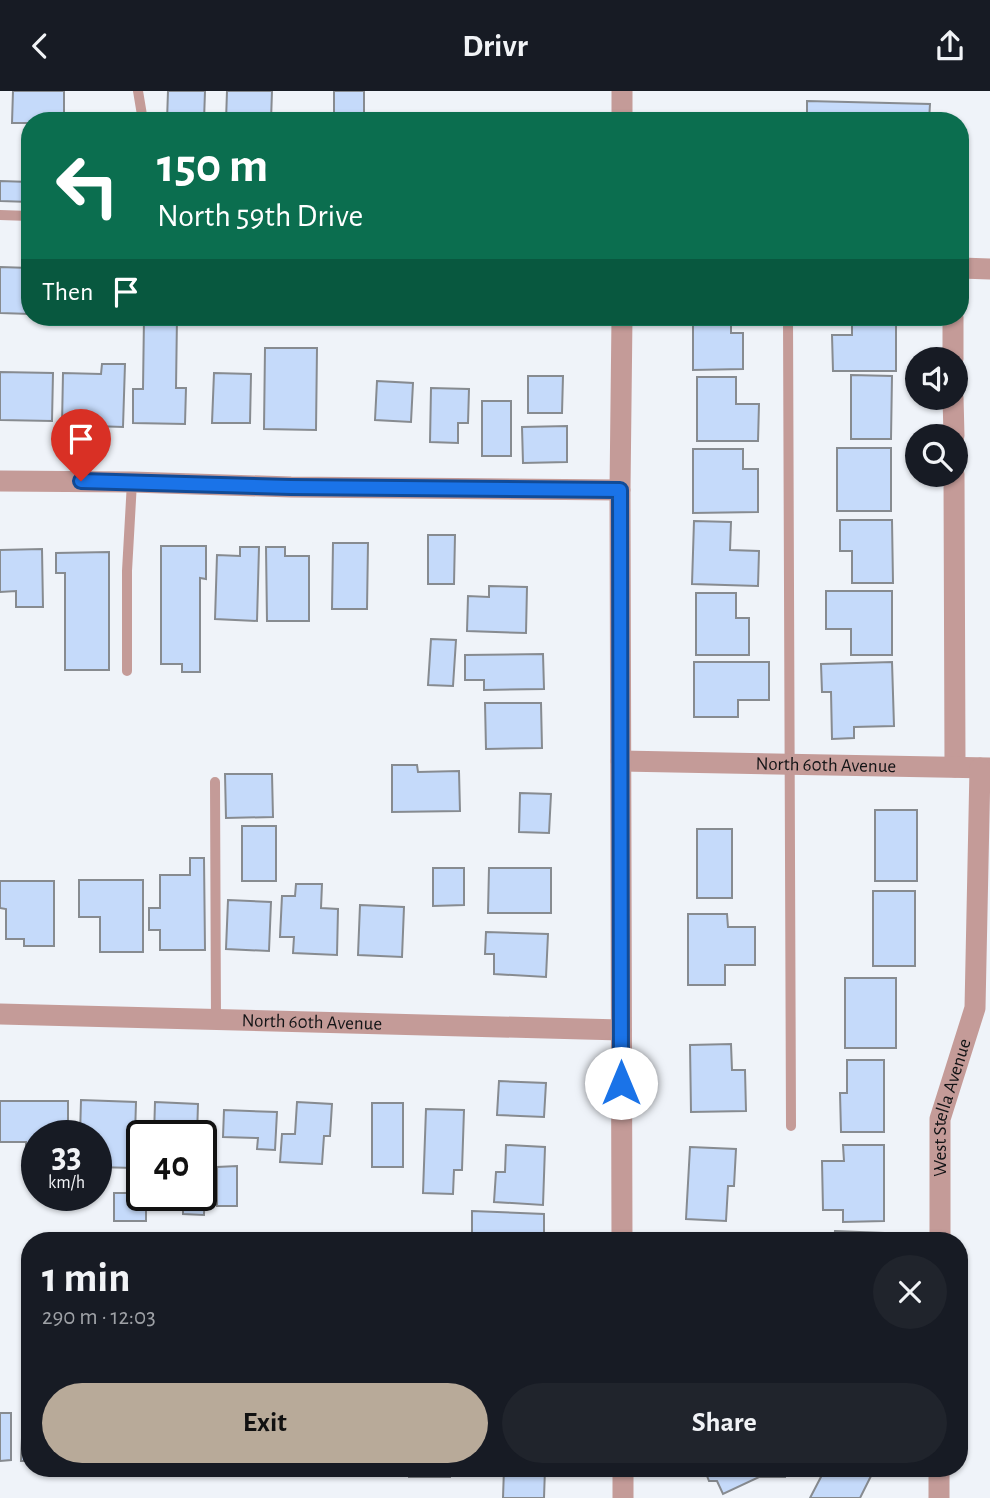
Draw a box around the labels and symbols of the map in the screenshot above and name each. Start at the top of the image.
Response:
pin [51,409,111,481]
street label: North 60th Avenue [756,754,896,776]
street label: North 60th Avenue [241,1011,382,1033]
street label: West Stella Avenue [930,1036,974,1177]
position arrow [584,1046,658,1120]
speed limit sign: 40 [126,1120,217,1211]

